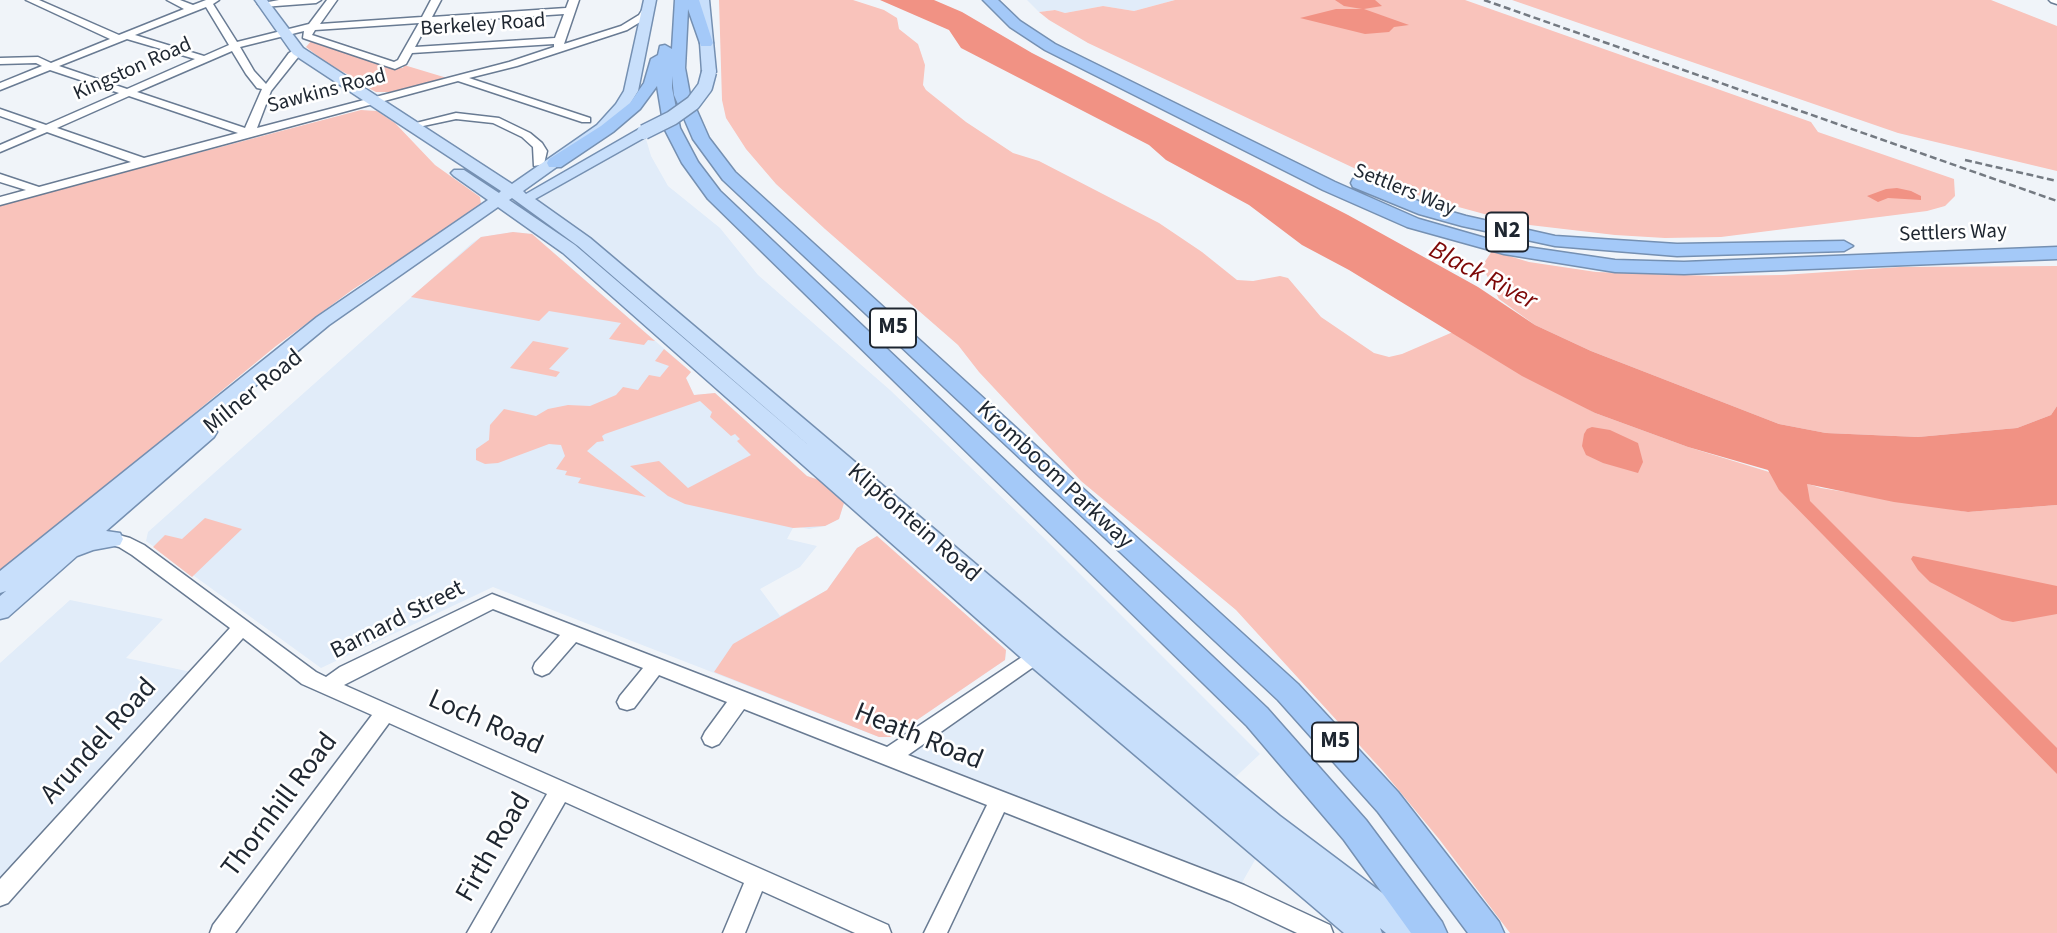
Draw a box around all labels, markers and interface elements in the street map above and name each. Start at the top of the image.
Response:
street label: Berkeley Road [420,9,546,43]
street label: Kingston Road [70,33,196,107]
street label: Sawkins Road [265,64,389,120]
street label: Settlers Way [1349,159,1459,223]
road number: N2 [1486,213,1528,252]
street label: Settlers Way [1899,220,2007,248]
water label: Black River [1423,236,1541,318]
road number: M5 [870,308,916,348]
street label: Milner Road [199,344,309,442]
street label: Kromboom Parkway [970,396,1138,556]
street label: Klipfontein Road [840,458,986,590]
street label: Barnard Street [326,575,470,667]
street label: Arundel Road [35,672,165,812]
street label: Loch Road [422,684,548,764]
street label: Heath Road [849,697,987,779]
road number: M5 [1312,722,1358,762]
street label: Thornhill Road [216,727,346,885]
street label: Firth Road [450,787,540,909]

